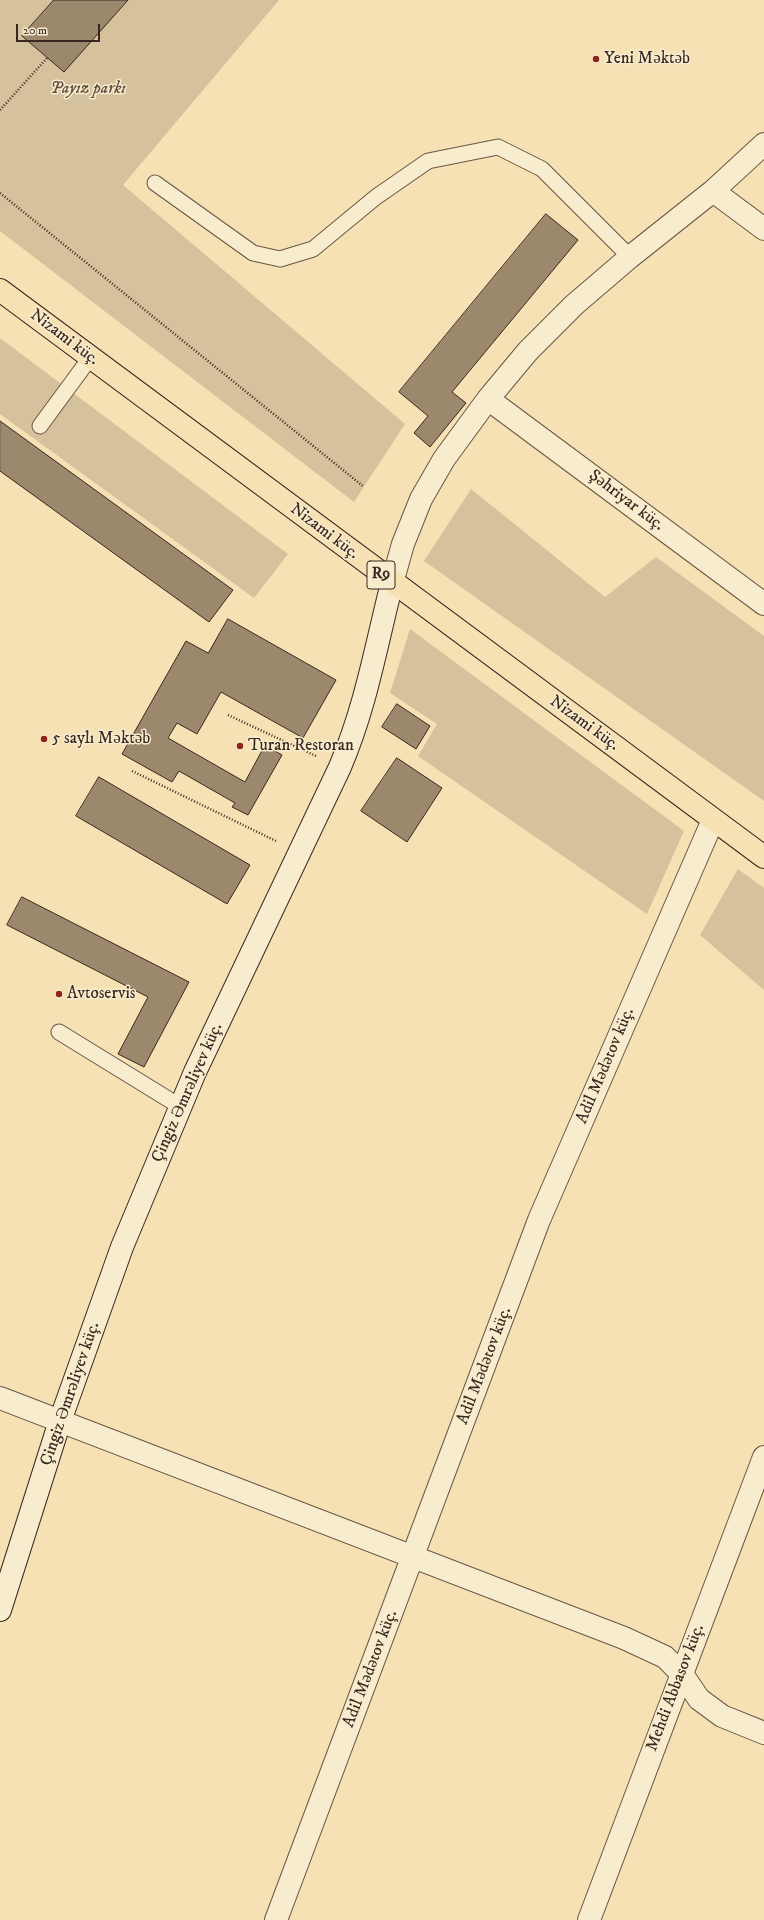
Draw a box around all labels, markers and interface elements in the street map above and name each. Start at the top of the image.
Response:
scale bar [18,16,102,42]
text: 20 m [23,23,47,38]
place label: Yeni Məktəb [604,49,690,69]
marker: Yeni Məktəb [591,54,601,64]
park label: Payız parkı [50,79,126,99]
street label: Nizami küç. [25,305,103,371]
street label: Şəhriyar küç. [584,466,668,536]
street label: Nizami küç. [285,499,363,565]
road number: R9 [367,561,395,589]
street label: Nizami küç. [545,692,623,756]
place label: 5 saylı Məktəb [52,729,150,749]
marker: 5 saylı Məktəb [39,734,49,744]
place label: Turan Restoran [248,736,354,756]
marker: Turan Restoran [235,741,245,751]
place label: Avtoservis [67,984,136,1004]
marker: Avtoservis [54,989,64,999]
street label: Adil Mədətov küç. [572,1005,640,1127]
street label: Çingiz Əmrəliyev küç. [148,1020,228,1166]
street label: Adil Mədətov küç. [453,1304,517,1428]
street label: Çingiz Əmrəliyev küç. [37,1319,105,1469]
street label: Adil Mədətov küç. [339,1607,403,1731]
street label: Mehdi Abbasov küç. [642,1621,710,1755]

